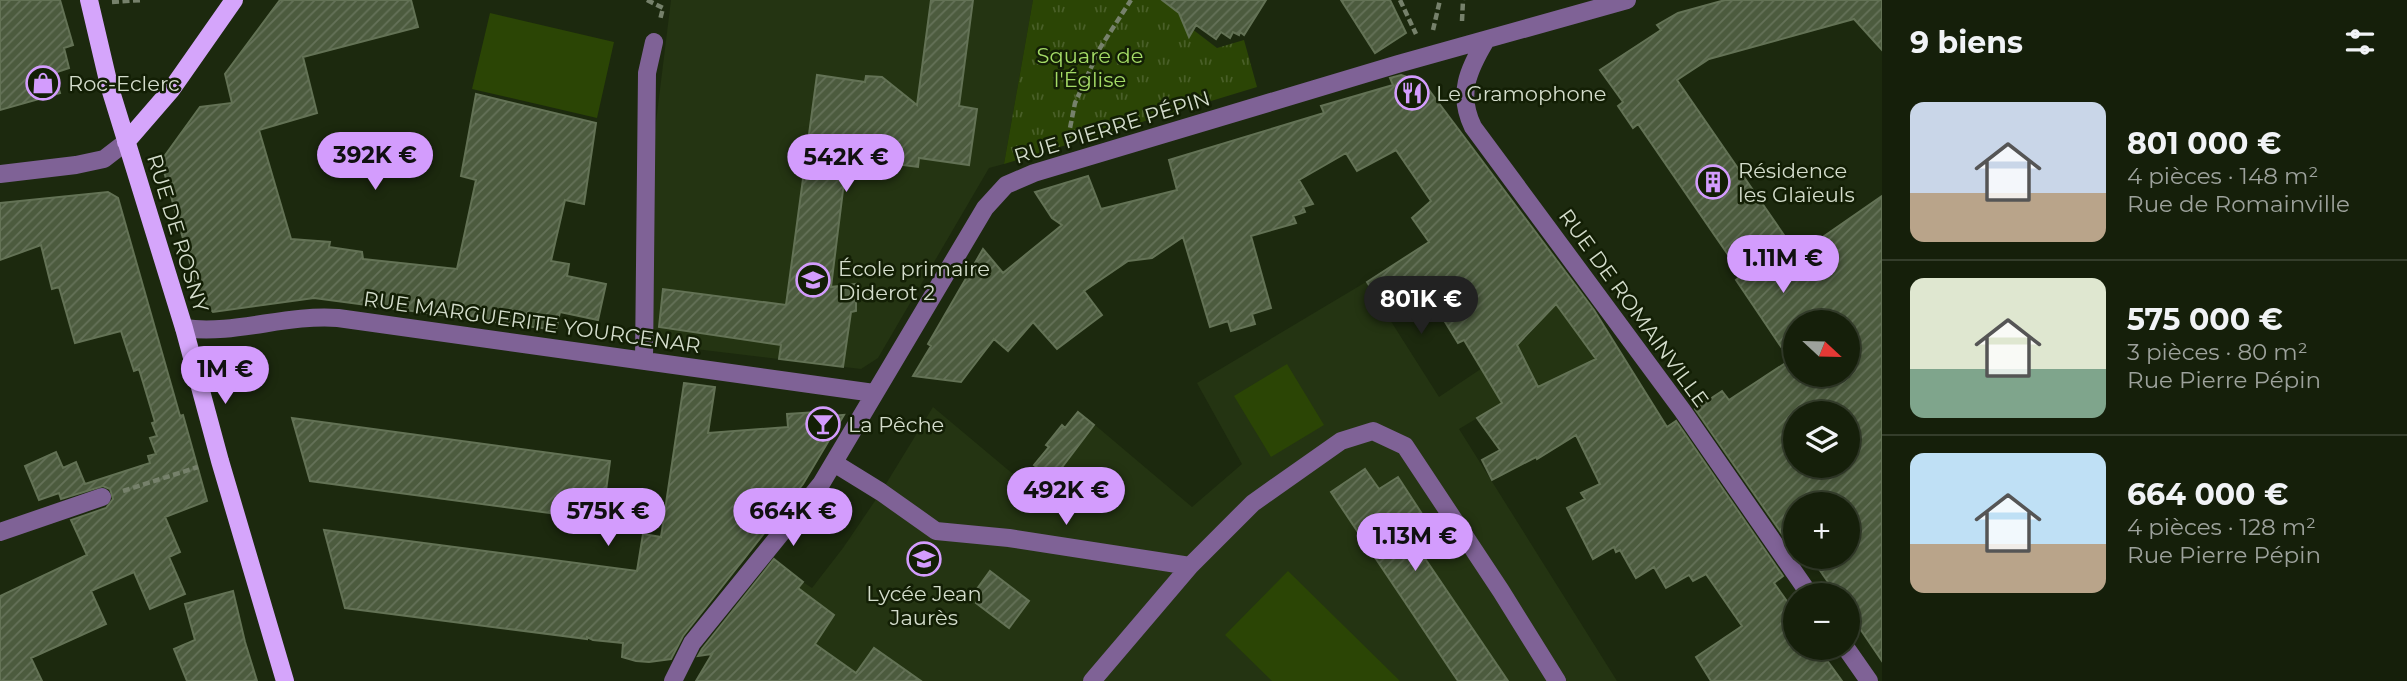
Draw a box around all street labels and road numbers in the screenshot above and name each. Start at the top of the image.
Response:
street label: RUE PIERRE PÉPIN [1011,85,1213,169]
street label: RUE DE ROSNY [142,151,214,316]
street label: RUE DE ROMAINVILLE [1554,204,1714,412]
street label: RUE MARGUERITE YOURCENAR [362,286,702,358]

